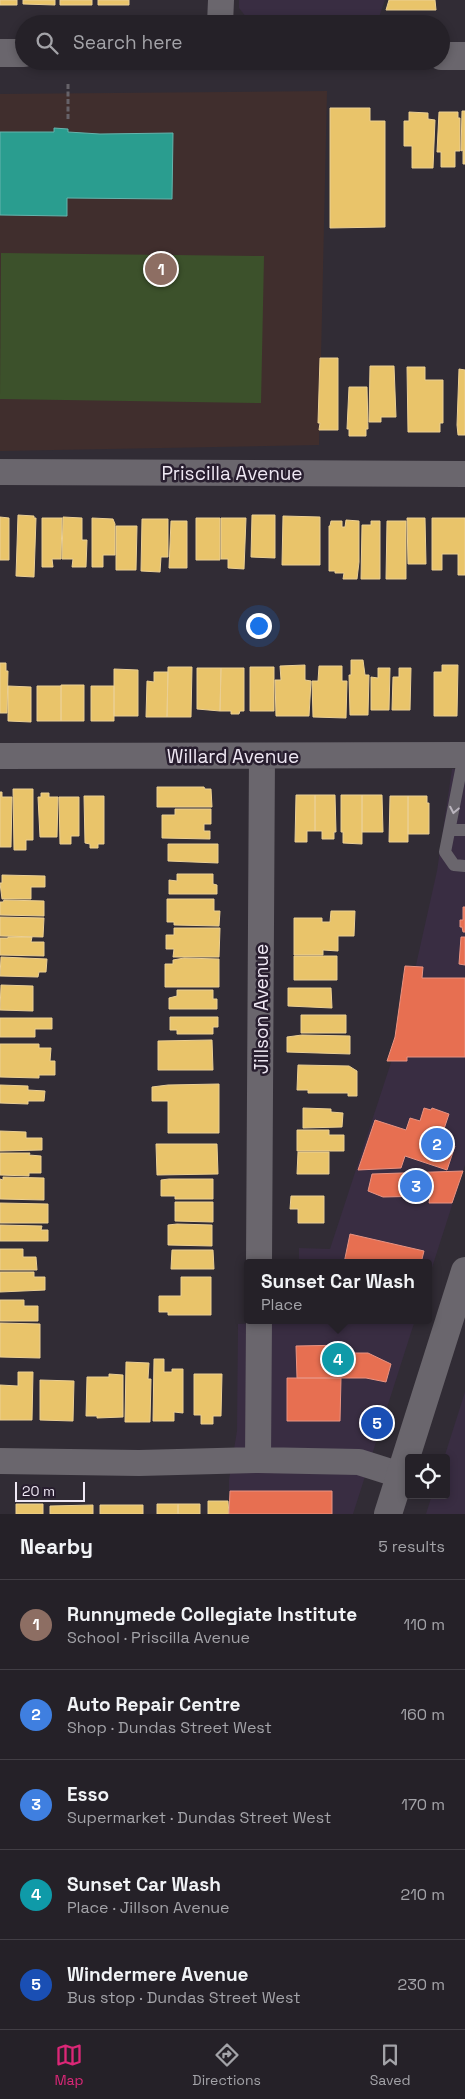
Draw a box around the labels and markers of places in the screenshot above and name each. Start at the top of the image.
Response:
pin: 1 [145,250,177,288]
pin: 2 [421,1125,453,1163]
pin: 3 [400,1167,432,1205]
pin: 4 [322,1340,354,1378]
pin: 5 [361,1404,393,1442]

